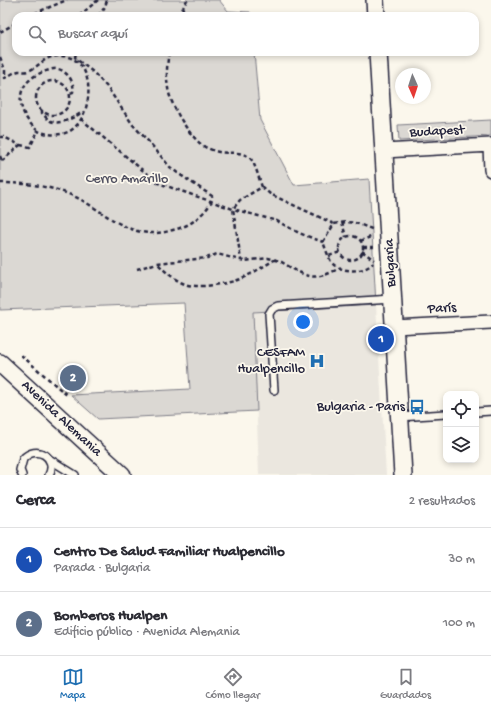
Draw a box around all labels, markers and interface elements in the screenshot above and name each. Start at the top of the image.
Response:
search box [12,12,479,56]
icon: search [26,23,48,45]
text: Buscar aquí [58,25,128,43]
north arrow [395,68,431,104]
street label: Budapest [408,122,466,142]
park label: Cerro Amarillo [86,171,168,188]
street label: Bulgaria [381,237,401,289]
street label: París [426,300,458,318]
your location [293,312,313,332]
pin: 1 [368,324,394,354]
place label: CESFAM Hualpencillo [238,345,305,378]
hospital icon: CESFAM Hualpencillo [308,352,326,370]
pin: 2 [60,363,86,393]
street label: Avenida Alemania [17,377,106,462]
map controls [443,391,479,463]
button: locate [443,391,479,427]
bus stop icon: Bulgaria - Paris [408,398,426,416]
place label: Bulgaria - Paris [316,399,406,416]
button: layers [443,427,479,463]
text: Cerca [16,491,55,511]
text: 2 resultados [409,494,475,509]
text: Centro De Salud Familiar Hualpencillo [54,543,285,561]
text: 1 [26,552,32,567]
text: 30 m [449,552,475,567]
text: Parada · Bulgaria [54,561,150,576]
text: Bomberos Hualpen [54,607,167,625]
text: 2 [26,616,32,631]
text: 100 m [443,616,475,631]
text: Edificio público · Avenida Alemania [54,625,240,640]
tab: Mapa [60,666,85,702]
tab: Cómo llegar [205,666,260,702]
tab: Guardados [380,666,431,702]

